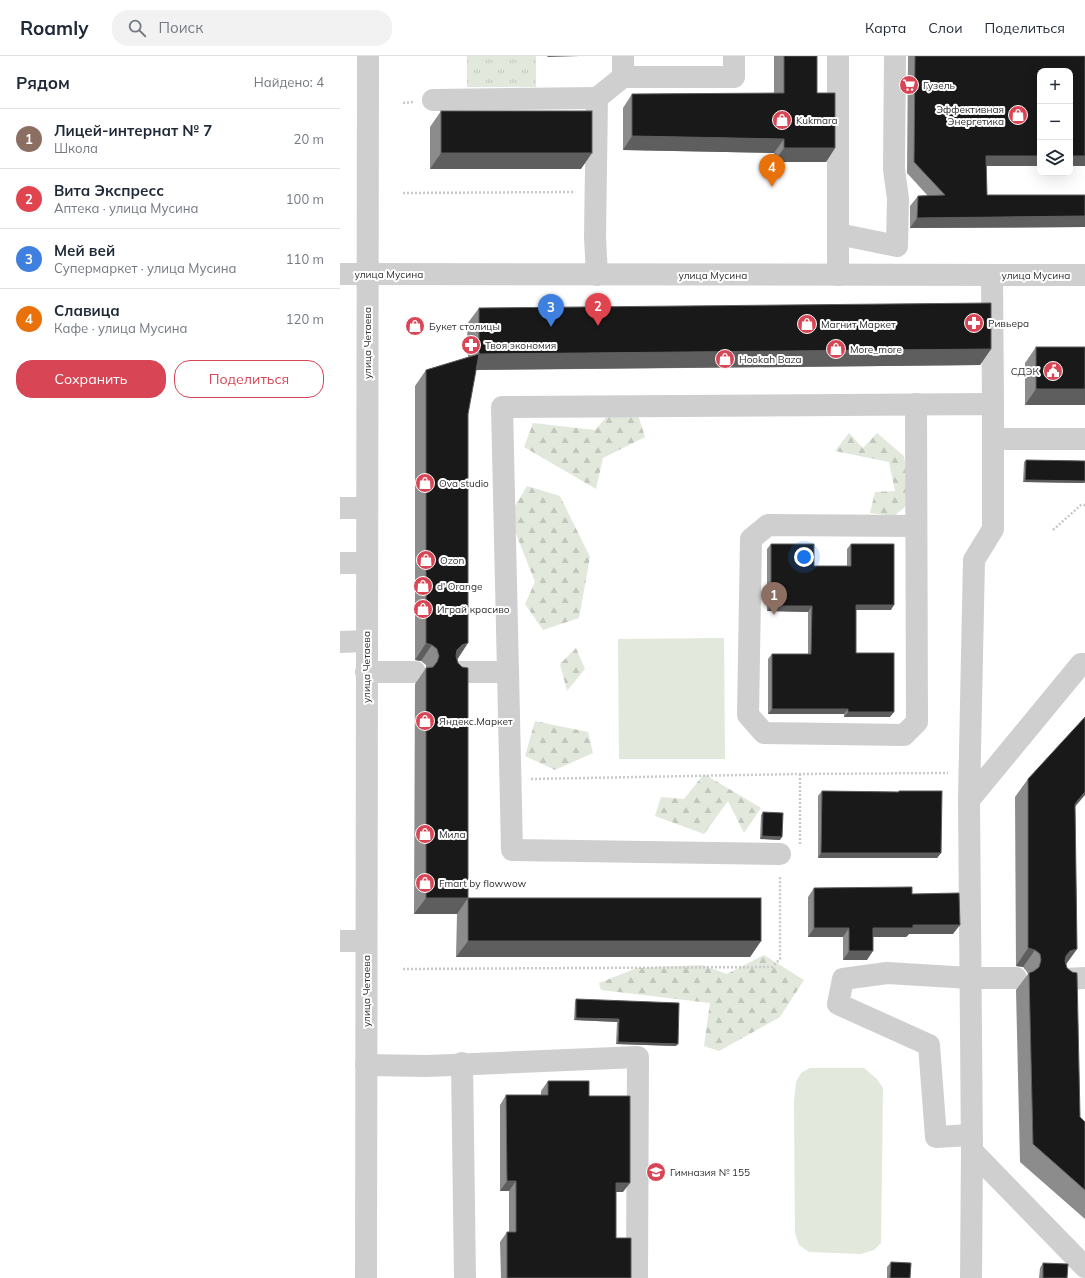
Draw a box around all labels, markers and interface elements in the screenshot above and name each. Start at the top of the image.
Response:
search box [112,10,392,46]
text: Roamly [20,16,88,40]
icon: search [126,17,148,39]
text: Поиск [158,18,203,37]
text: Карта [865,19,906,37]
text: Слои [928,19,963,37]
text: Поделиться [985,19,1065,37]
map controls [1037,68,1073,176]
button: + [1037,68,1073,104]
text: Рядом [16,72,70,93]
text: Найдено: 4 [254,74,324,90]
supermarket icon: Гузель [898,74,920,96]
place label: Гузель [923,79,956,92]
place label: Эффективная Энергетика [936,103,1004,128]
shop icon: Эффективная Энергетика [1007,104,1029,126]
button: − [1037,104,1073,140]
shop icon: Kukmara [771,109,793,131]
place label: Kukmara [796,114,838,127]
text: Лицей-интернат № 7 [54,121,212,140]
text: 1 [25,131,33,147]
text: 20 m [294,131,324,147]
text: Школа [54,140,98,156]
button: layers [1037,140,1073,176]
pin: 4 [759,154,785,187]
text: Вита Экспресс [54,181,164,200]
text: 2 [25,191,33,207]
text: 100 m [286,191,324,207]
text: Аптека · улица Мусина [54,200,198,216]
text: Мей вей [54,241,115,260]
text: 3 [25,251,33,267]
text: 110 m [286,251,324,267]
text: Супермаркет · улица Мусина [54,260,236,276]
street label: улица Мусина [355,268,423,281]
street label: улица Мусина [679,269,747,282]
street label: улица Мусина [1002,269,1070,282]
pin: 2 [585,293,611,326]
pin: 3 [538,294,564,327]
text: Славица [54,301,120,320]
street label: улица Четаева [361,307,374,379]
text: 4 [25,311,33,327]
text: 120 m [286,311,324,327]
pharmacy icon: Ривьера [963,312,985,334]
shop icon: Магнит Маркет [796,313,818,335]
shop icon: Букет столицы [404,315,426,337]
place label: Ривьера [988,317,1029,330]
place label: Магнит Маркет [821,318,896,331]
text: Кафе · улица Мусина [54,320,187,336]
place label: Букет столицы [429,320,500,333]
pharmacy icon: Твоя экономия [460,334,482,356]
shop icon: More_more [825,338,847,360]
place label: Твоя экономия [485,339,556,352]
place label: More_more [850,343,902,356]
shop icon: Hookah Baza [714,348,736,370]
place label: Hookah Baza [739,353,802,366]
button: Сохранить [16,360,166,398]
button: Поделиться [174,360,324,398]
public building icon: СДЭК [1042,360,1064,382]
place label: СДЭК [1011,365,1039,378]
shop icon: Ova studio [414,472,436,494]
place label: Ova studio [439,477,489,490]
your location [794,547,814,567]
shop icon: Ozon [415,549,437,571]
place label: Ozon [440,554,465,567]
shop icon: d' Orange [412,575,434,597]
place label: d' Orange [437,580,482,593]
pin: 1 [761,582,787,615]
shop icon: Играй красиво [412,598,434,620]
place label: Играй красиво [437,603,510,616]
street label: улица Четаева [360,631,373,703]
shop icon: Яндекс.Маркет [414,710,436,732]
place label: Яндекс.Маркет [439,715,513,728]
shop icon: Мила [414,823,436,845]
place label: Мила [439,828,466,841]
shop icon: Fmart by flowwow [414,872,436,894]
place label: Fmart by flowwow [439,877,527,890]
street label: улица Четаева [360,955,373,1027]
school or university icon: Гимназия № 155 [645,1161,667,1183]
place label: Гимназия № 155 [670,1166,750,1179]

